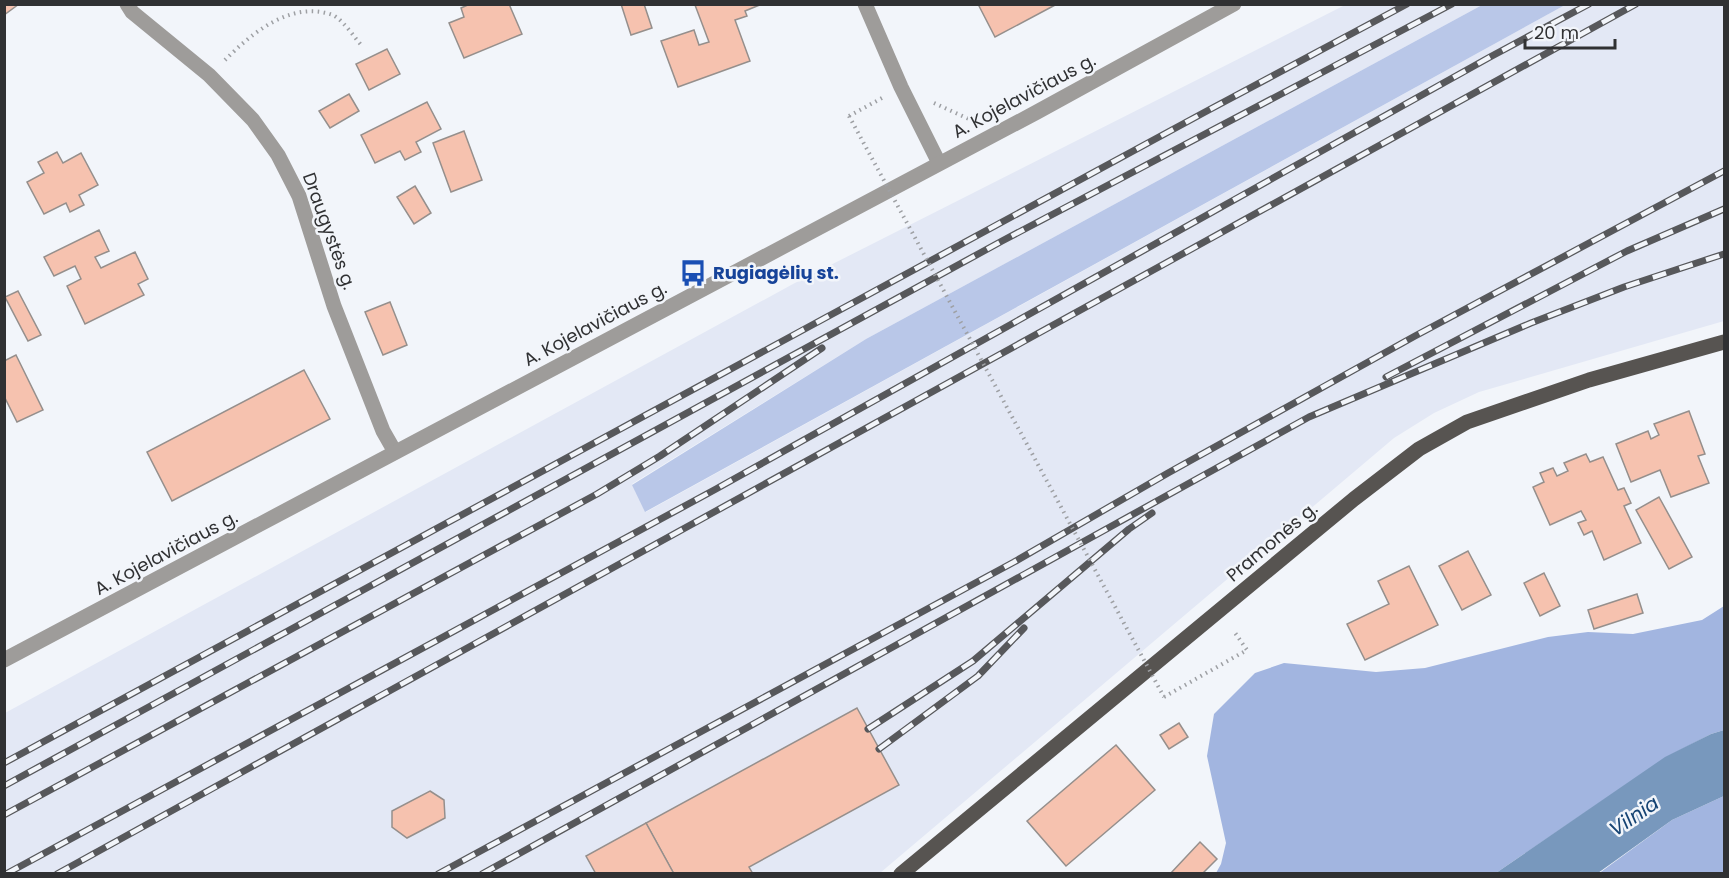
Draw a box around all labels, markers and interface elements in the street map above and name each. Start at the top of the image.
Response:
scale bar [1525,12,1615,50]
text: 20 m [1534,20,1579,45]
street label: A. Kojelavičiaus g. [948,47,1100,144]
street label: Draugystės g. [297,169,362,293]
bus stop icon: Rugiagėlių st. [678,258,708,288]
place label: Rugiagėlių st. [713,260,839,285]
street label: A. Kojelavičiaus g. [519,275,671,372]
street label: Pramonės g. [1221,496,1323,587]
street label: A. Kojelavičiaus g. [90,504,242,601]
water label: Vilnia [1604,789,1664,843]

